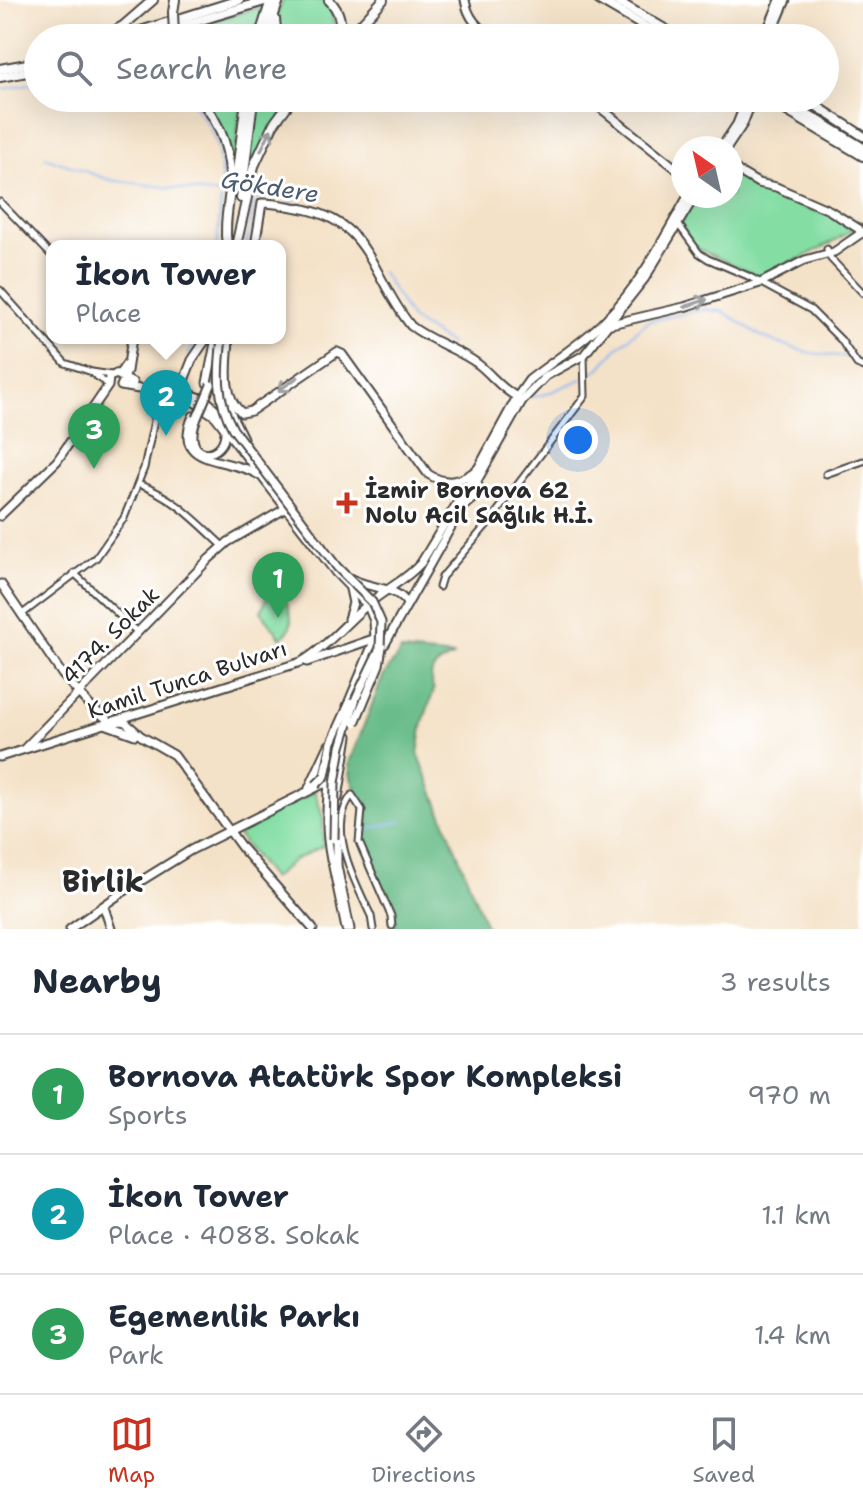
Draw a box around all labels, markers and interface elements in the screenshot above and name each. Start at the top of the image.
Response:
search box [24,24,839,112]
icon: search [52,46,96,90]
text: Search here [116,48,287,89]
one-way arrow [259,128,274,152]
north arrow [671,136,743,208]
water label: Gökdere [219,163,321,211]
popup [46,240,286,344]
text: İkon Tower [76,254,256,295]
text: Place [76,295,142,330]
one-way arrow [682,295,708,310]
pin: 2 [140,370,192,436]
one-way arrow [278,376,300,392]
pin: 3 [68,403,120,469]
your location [558,420,598,460]
place label: İzmir Bornova 62 Nolu Acil Sağlık H.İ. [365,475,593,530]
marker: İzmir Bornova 62 Nolu Acil Sağlık H.İ. [336,492,358,514]
pin: 1 [252,552,304,618]
street label: 4174. Sokak [55,580,166,691]
street label: Kamil Tunca Bulvarı [84,634,291,725]
district label: Birlik [62,861,144,902]
text: Nearby [32,958,162,1004]
text: 3 results [719,964,831,999]
text: Bornova Atatürk Spor Kompleksi [108,1056,622,1097]
text: 1 [52,1077,64,1112]
text: 970 m [747,1077,831,1112]
text: Sports [108,1097,188,1132]
text: İkon Tower [108,1176,289,1217]
text: 2 [49,1197,67,1232]
text: 1.1 km [761,1197,831,1232]
text: Place · 4088. Sokak [108,1217,360,1252]
text: Egemenlik Parkı [108,1296,360,1337]
text: 3 [49,1317,67,1352]
text: 1.4 km [754,1317,831,1352]
text: Park [108,1337,164,1372]
tab: Map [108,1412,155,1489]
tab: Directions [371,1412,476,1489]
tab: Saved [692,1412,755,1489]

